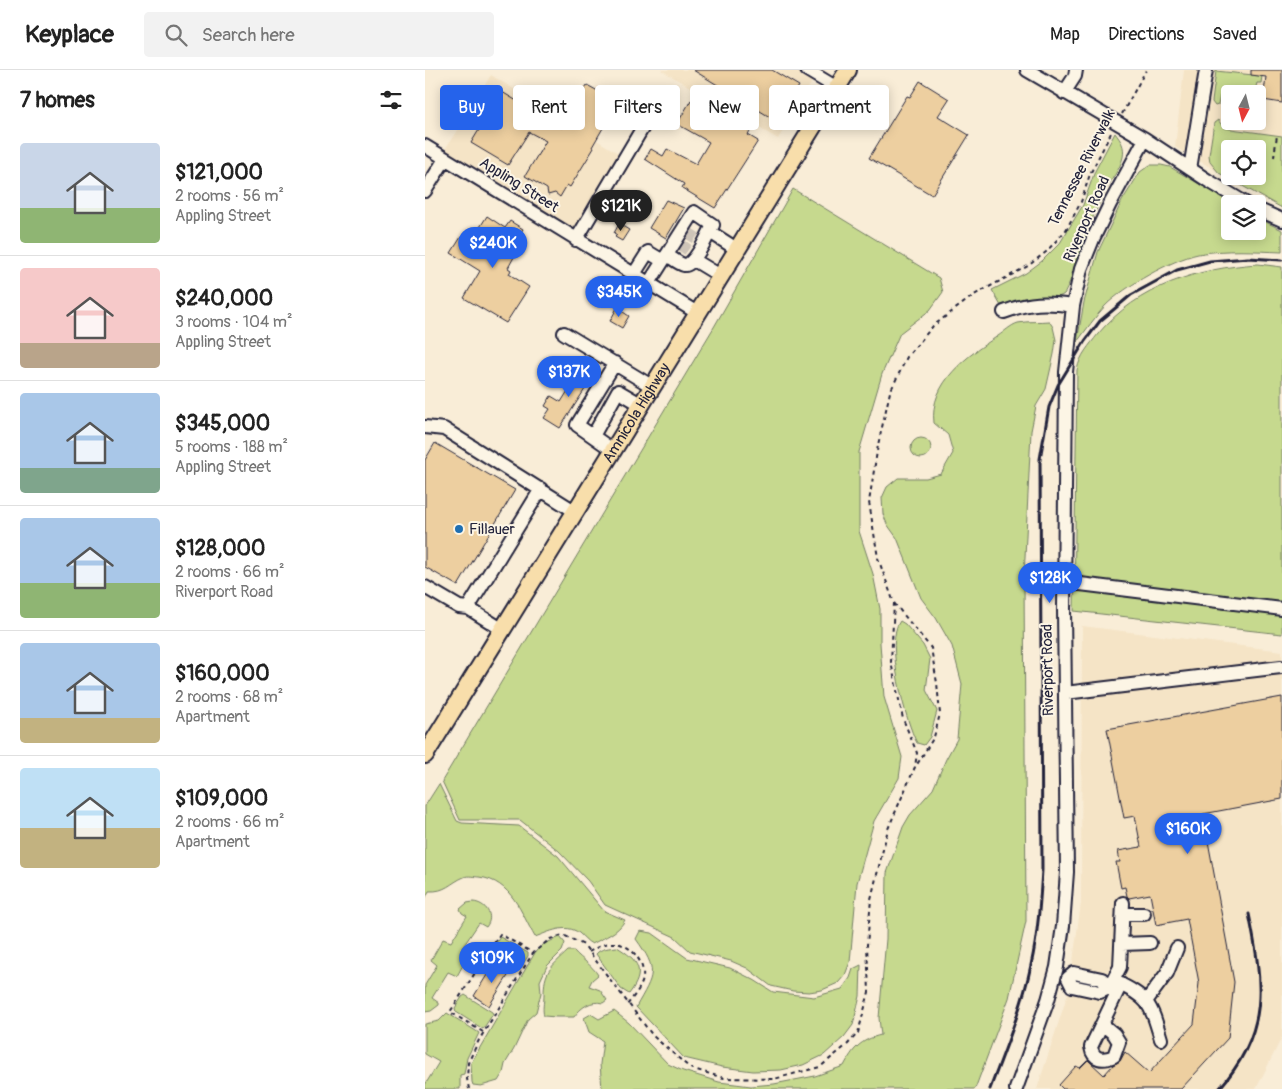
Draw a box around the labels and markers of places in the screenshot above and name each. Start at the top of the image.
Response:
pin: $121K [586,190,656,232]
pin: $240K [458,226,528,269]
pin: $345K [584,276,654,318]
pin: $137K [534,356,604,398]
place label: Fillauer [469,520,515,539]
marker: Fillauer [453,523,465,535]
pin: $128K [1015,562,1085,604]
pin: $160K [1153,812,1223,855]
pin: $109K [457,942,527,984]

